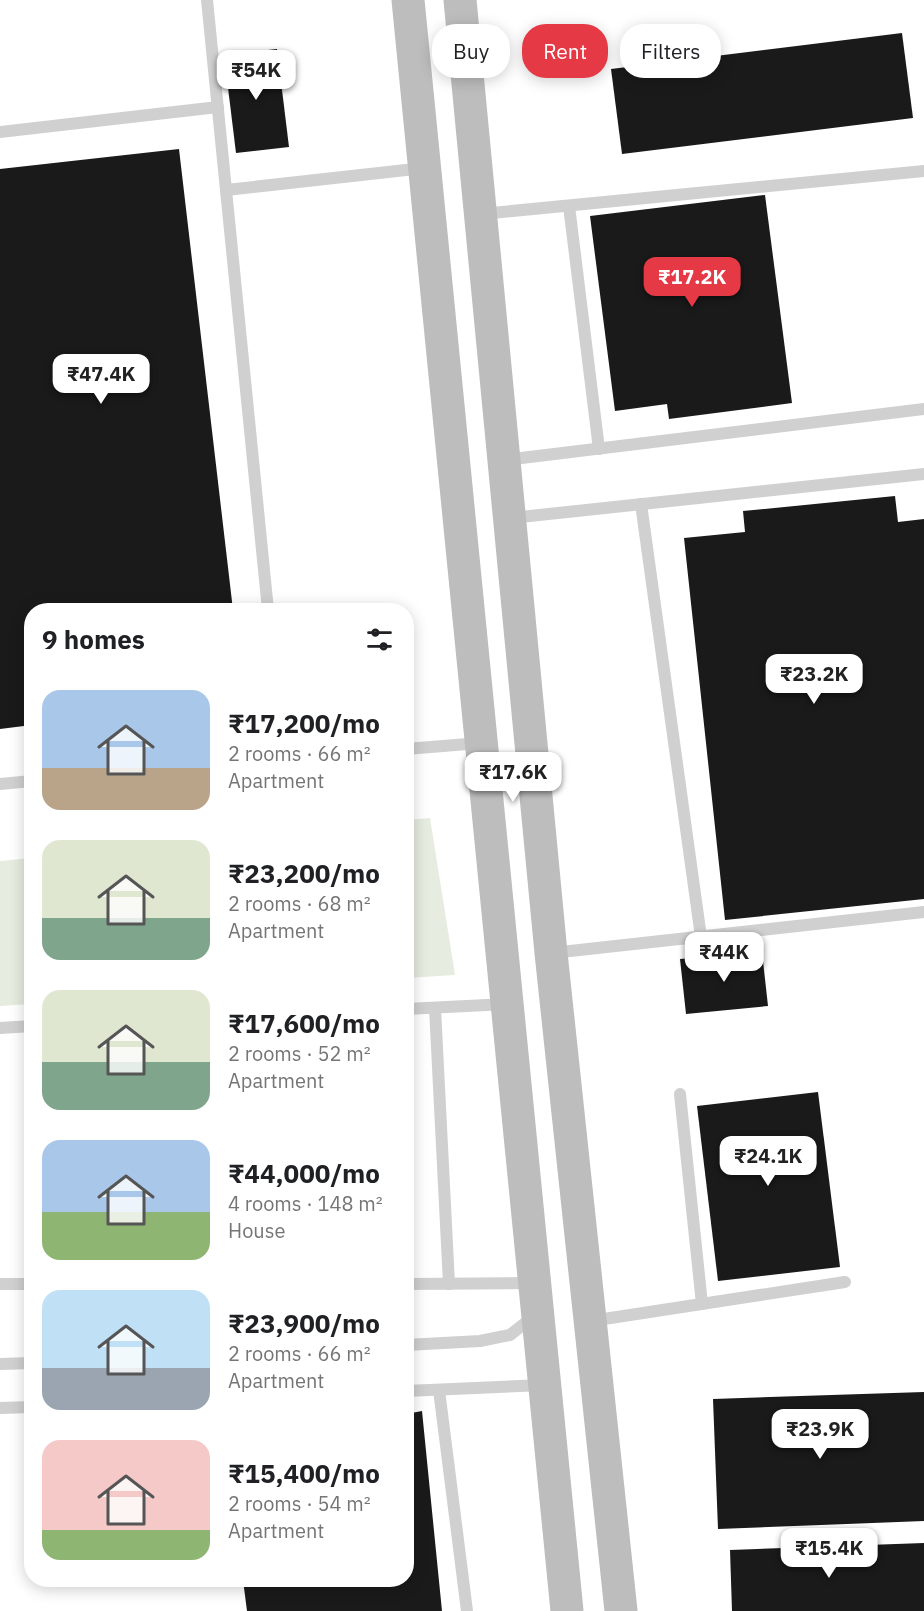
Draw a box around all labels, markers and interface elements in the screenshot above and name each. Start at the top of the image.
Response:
chip: Buy [432,24,510,78]
chip: Rent [522,24,608,78]
chip: Filters [620,24,721,78]
pin: ₹54K [220,50,292,101]
text: ₹54K [231,56,281,83]
pin: ₹17.2K [643,257,741,308]
text: ₹17.2K [658,263,726,290]
pin: ₹47.4K [52,354,150,405]
text: ₹47.4K [67,360,135,387]
text: 9 homes [42,622,145,656]
icon: filters [363,623,396,656]
pin: ₹23.2K [765,654,863,705]
text: ₹23.2K [780,660,848,687]
text: ₹17,200/mo [228,706,380,740]
icon: home [90,714,162,786]
text: 2 rooms · 66 m² [228,740,371,767]
pin: ₹17.6K [464,752,562,803]
text: ₹17.6K [479,758,547,785]
text: Apartment [228,767,324,794]
text: ₹23,200/mo [228,856,380,890]
icon: home [90,864,162,936]
text: 2 rooms · 68 m² [228,890,371,917]
text: Apartment [228,917,324,944]
pin: ₹44K [688,932,760,983]
text: ₹44K [699,938,749,965]
text: ₹17,600/mo [228,1006,380,1040]
icon: home [90,1014,162,1086]
text: 2 rooms · 52 m² [228,1040,371,1067]
text: Apartment [228,1067,324,1094]
pin: ₹24.1K [719,1136,817,1187]
text: ₹24.1K [734,1142,802,1169]
text: ₹44,000/mo [228,1156,380,1190]
icon: home [90,1164,162,1236]
text: 4 rooms · 148 m² [228,1190,383,1217]
text: House [228,1217,285,1244]
text: ₹23,900/mo [228,1306,380,1340]
icon: home [90,1314,162,1386]
text: 2 rooms · 66 m² [228,1340,371,1367]
text: Apartment [228,1367,324,1394]
pin: ₹23.9K [771,1409,869,1460]
text: ₹23.9K [786,1415,854,1442]
text: ₹15,400/mo [228,1456,380,1490]
icon: home [90,1464,162,1536]
text: 2 rooms · 54 m² [228,1490,371,1517]
text: Apartment [228,1517,324,1544]
pin: ₹15.4K [780,1528,878,1579]
text: ₹15.4K [795,1534,863,1561]

